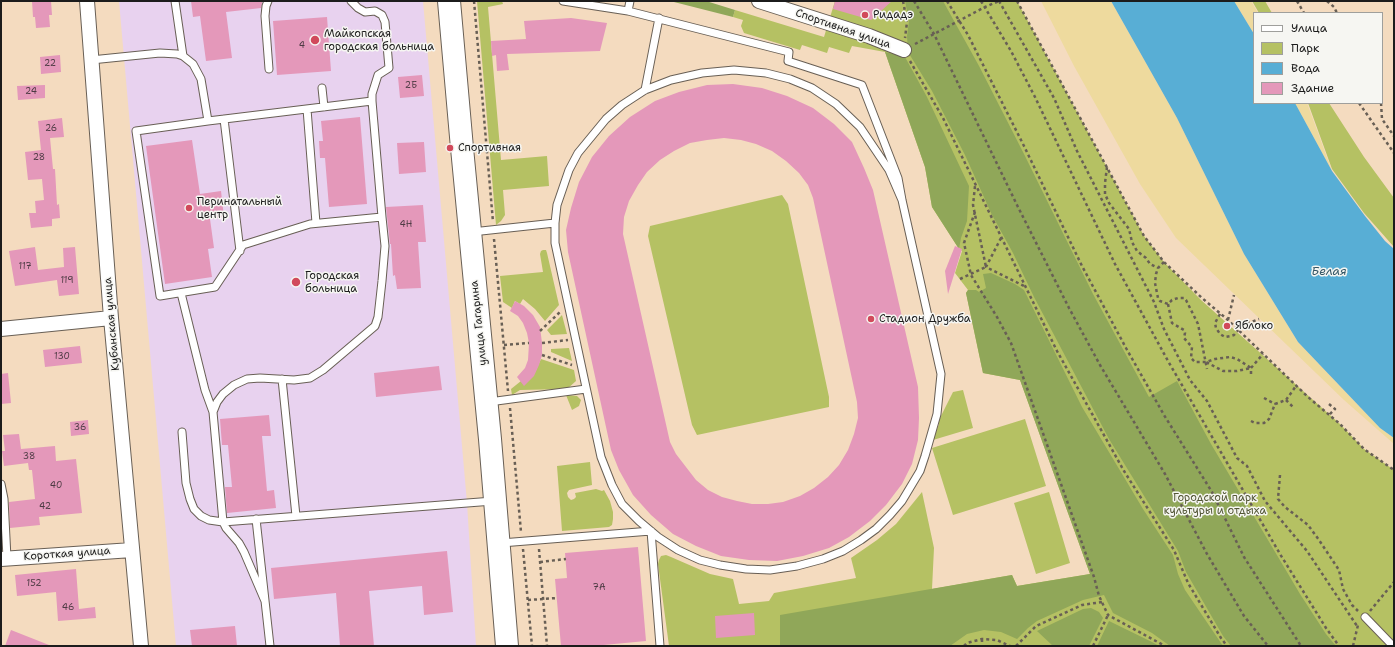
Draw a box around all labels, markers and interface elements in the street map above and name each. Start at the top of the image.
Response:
street label: Спортивная улица [794,6,892,52]
place label: Ридадэ [873,8,913,22]
marker: Ридадэ [860,10,870,20]
legend [1253,12,1383,104]
text: Улица [1291,20,1327,36]
place label: Майкопская городская больница [324,27,434,53]
marker: Майкопская городская больница [309,34,321,46]
text: Парк [1291,40,1319,56]
house number: 4 [299,41,305,51]
house number: 22 [44,59,56,69]
text: Вода [1291,60,1320,76]
text: Здание [1291,80,1334,96]
house number: 2Б [405,81,417,91]
house number: 24 [25,87,37,97]
house number: 26 [45,124,57,134]
place label: Спортивная [458,141,521,155]
marker: Спортивная [445,143,455,153]
house number: 28 [33,153,45,163]
place label: Перинатальный центр [197,195,282,221]
marker: Перинатальный центр [184,203,194,213]
house number: 4Н [400,220,412,230]
house number: 117 [18,262,32,272]
water label: Белая [1311,265,1347,279]
place label: Городская больница [305,269,359,295]
house number: 119 [60,276,74,286]
marker: Городская больница [290,276,302,288]
street label: Кубанская улица [101,277,123,371]
street label: улица Гагарина [468,280,490,366]
place label: Стадион Дружба [879,312,971,326]
marker: Стадион Дружба [866,314,876,324]
place label: Яблоко [1235,319,1273,333]
marker: Яблоко [1222,321,1232,331]
house number: 130 [54,352,70,362]
house number: 36 [74,423,86,433]
house number: 38 [23,452,35,462]
house number: 40 [50,481,62,491]
park label: Городской парк культуры и отдыха [1164,491,1266,517]
house number: 42 [39,502,51,512]
street label: Короткая улица [23,544,111,564]
house number: 152 [27,579,41,589]
house number: 7А [593,583,605,593]
house number: 46 [62,603,74,613]

